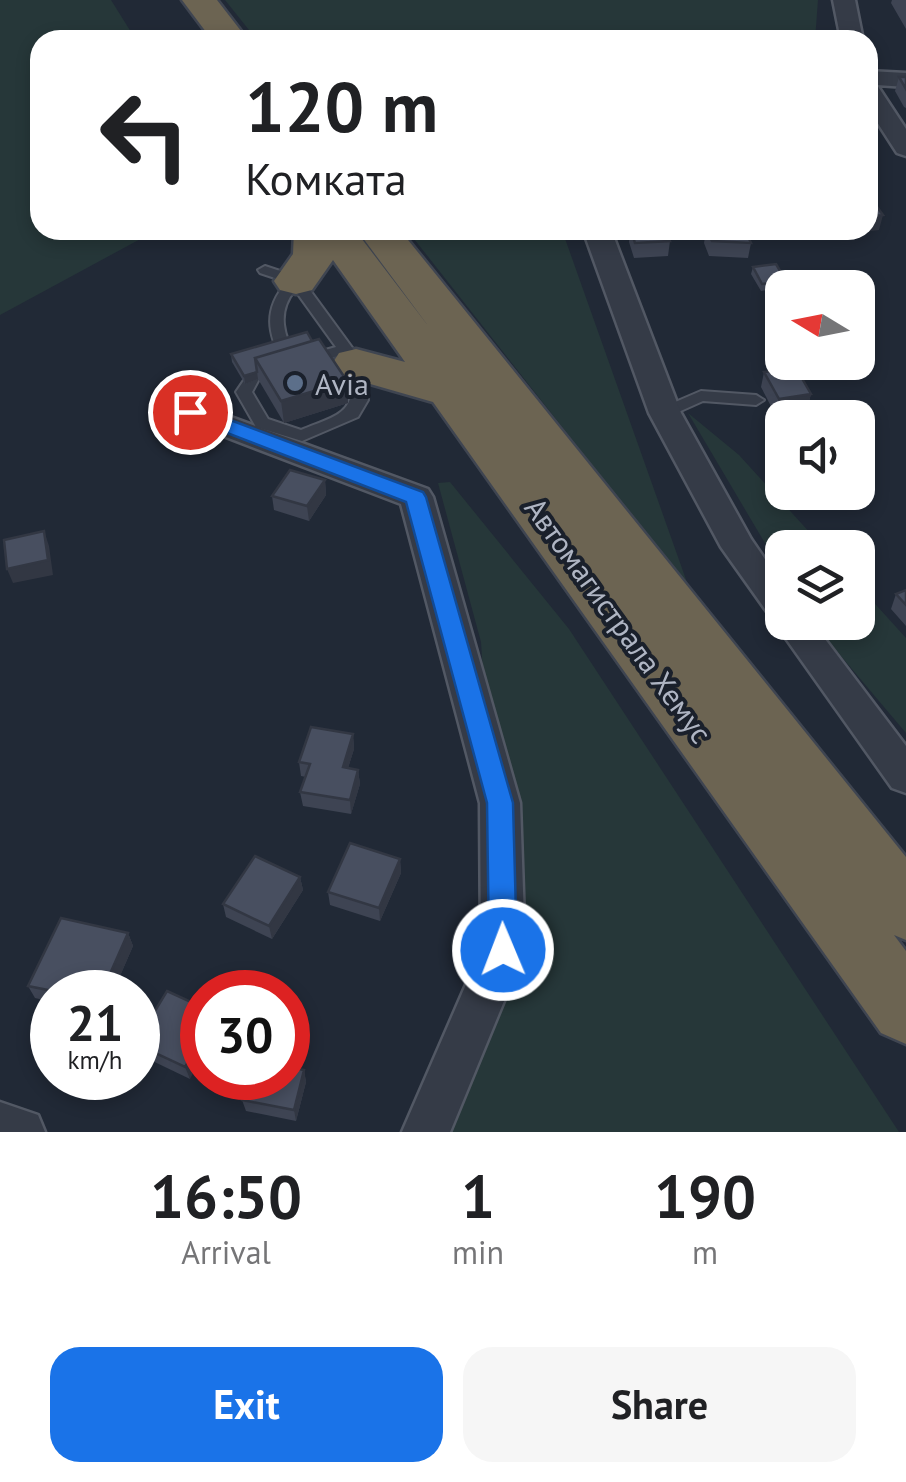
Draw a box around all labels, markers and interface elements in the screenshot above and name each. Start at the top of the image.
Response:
text: 120 m [245,61,438,151]
icon: left [80,70,210,200]
text: Комката [245,149,407,207]
north arrow [765,270,875,380]
map controls [765,270,875,640]
place label: Avia [315,364,369,403]
pin [148,370,233,455]
marker: Avia [284,372,306,394]
icon: arrive [163,385,218,440]
button: sound [765,400,875,510]
street label: Автомагистрала Хемус [517,490,721,750]
button: layers [765,530,875,640]
position arrow [451,898,555,1002]
speed limit sign: 30 [180,970,310,1100]
text: 21 [67,990,123,1055]
text: km/h [68,1044,122,1076]
text: 16:50 [150,1157,302,1235]
text: 1 [461,1157,495,1235]
text: 190 [654,1157,756,1235]
text: Arrival [181,1231,271,1273]
text: min [452,1231,504,1273]
text: m [692,1231,718,1273]
button: Exit [50,1347,443,1462]
button: Share [463,1347,856,1462]

